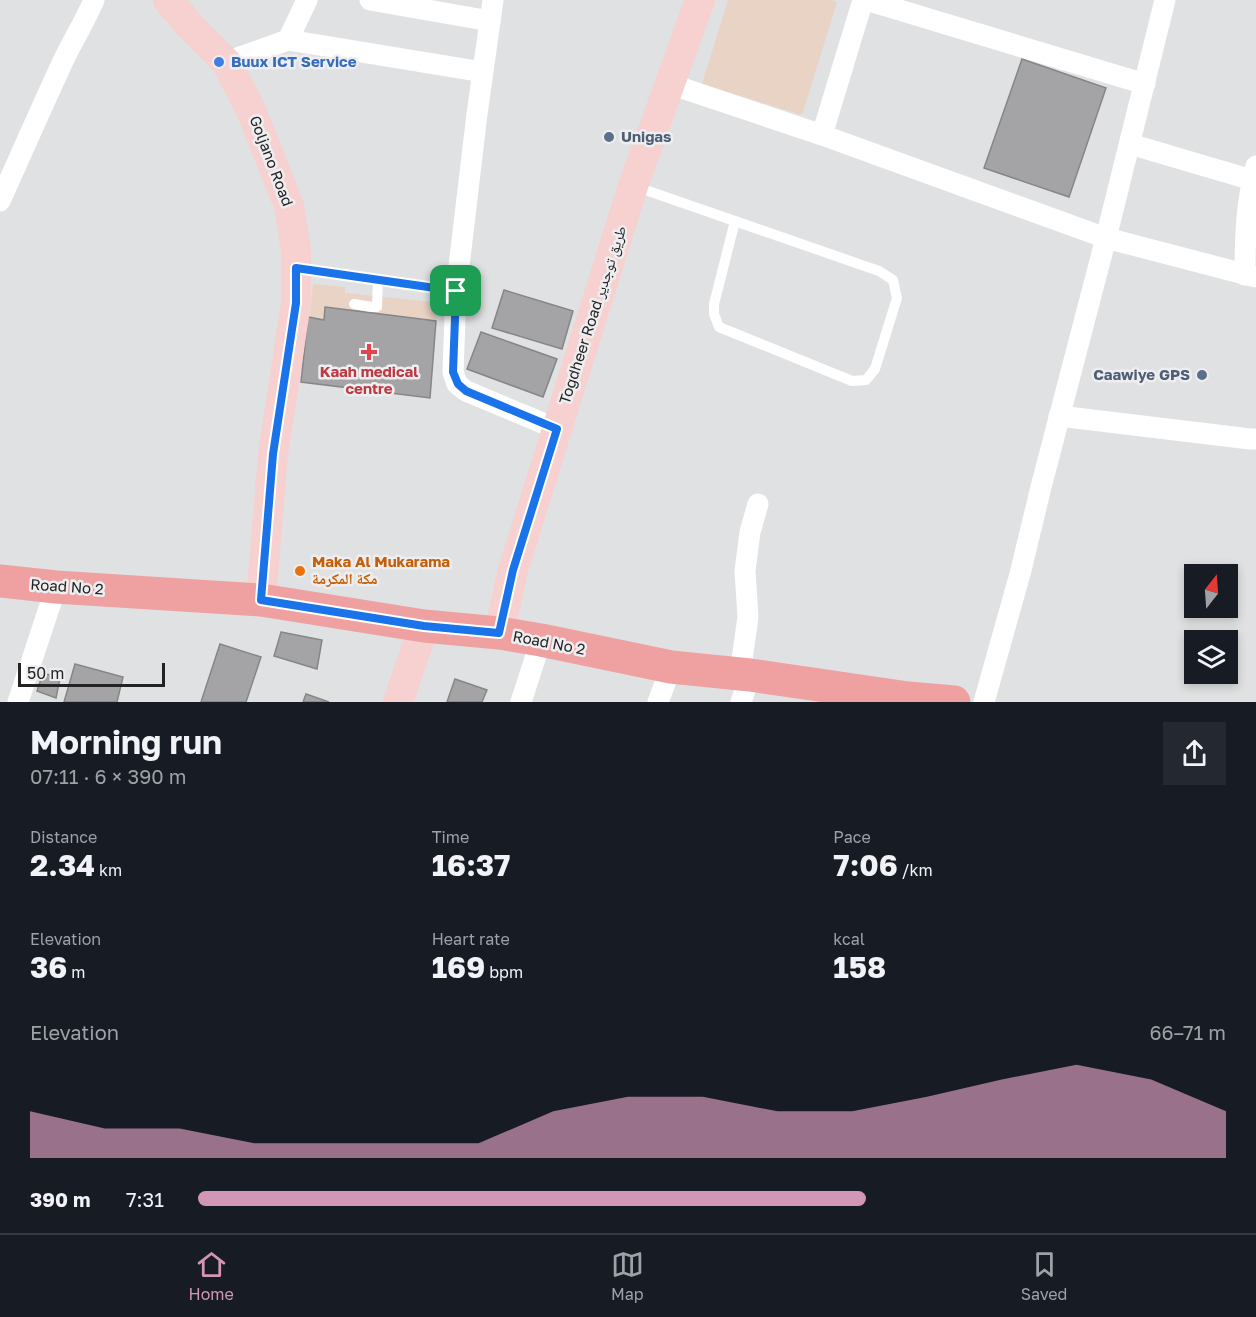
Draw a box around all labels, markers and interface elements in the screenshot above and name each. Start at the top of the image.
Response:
place label: Buux ICT Service [231,52,357,70]
marker: Buux ICT Service [212,55,226,69]
street label: Goljano Road [246,113,297,208]
place label: Unigas [621,127,671,145]
marker: Unigas [602,130,616,144]
street label: Togdheer Road طريق توجدير [555,223,631,407]
pin [430,265,481,316]
icon: arrive [439,274,472,307]
marker: Kaah medical centre [360,343,378,361]
place label: Kaah medical centre [320,362,418,397]
place label: Caawiye GPS [1093,365,1190,383]
marker: Caawiye GPS [1195,368,1209,382]
place label: Maka Al Mukarama مكة المكرمة [312,552,450,587]
marker: Maka Al Mukarama مكة المكرمة [293,564,307,578]
north arrow [1184,564,1238,618]
map controls [1184,564,1238,684]
street label: Road No 2 [30,574,104,598]
street label: Road No 2 [511,626,587,658]
button: layers [1184,630,1238,684]
scale bar [18,660,165,688]
text: 50 m [27,663,64,683]
text: Morning run [30,722,222,761]
button: share [1163,722,1226,785]
text: 07:11 · 6 × 390 m [30,764,186,788]
text: Distance [30,827,97,847]
text: Time [432,827,469,847]
text: Pace [833,827,871,847]
text: 2.34 [30,847,95,883]
text: 16:37 [432,847,510,883]
text: 7:06 [833,847,898,883]
text: km [95,860,122,880]
text: /km [898,860,933,880]
text: Elevation [30,929,101,949]
text: Heart rate [432,929,510,949]
text: kcal [833,929,865,949]
text: 36 [30,949,67,985]
text: 169 [432,949,485,985]
text: 158 [833,949,886,985]
text: m [67,962,86,982]
text: bpm [485,962,523,982]
text: Elevation [30,1020,119,1044]
text: 66–71 m [1149,1020,1226,1044]
text: 390 m [30,1187,90,1211]
text: 7:31 [126,1187,164,1211]
tab: Home [189,1248,234,1304]
tab: Map [611,1248,644,1304]
tab: Saved [1021,1248,1067,1304]

